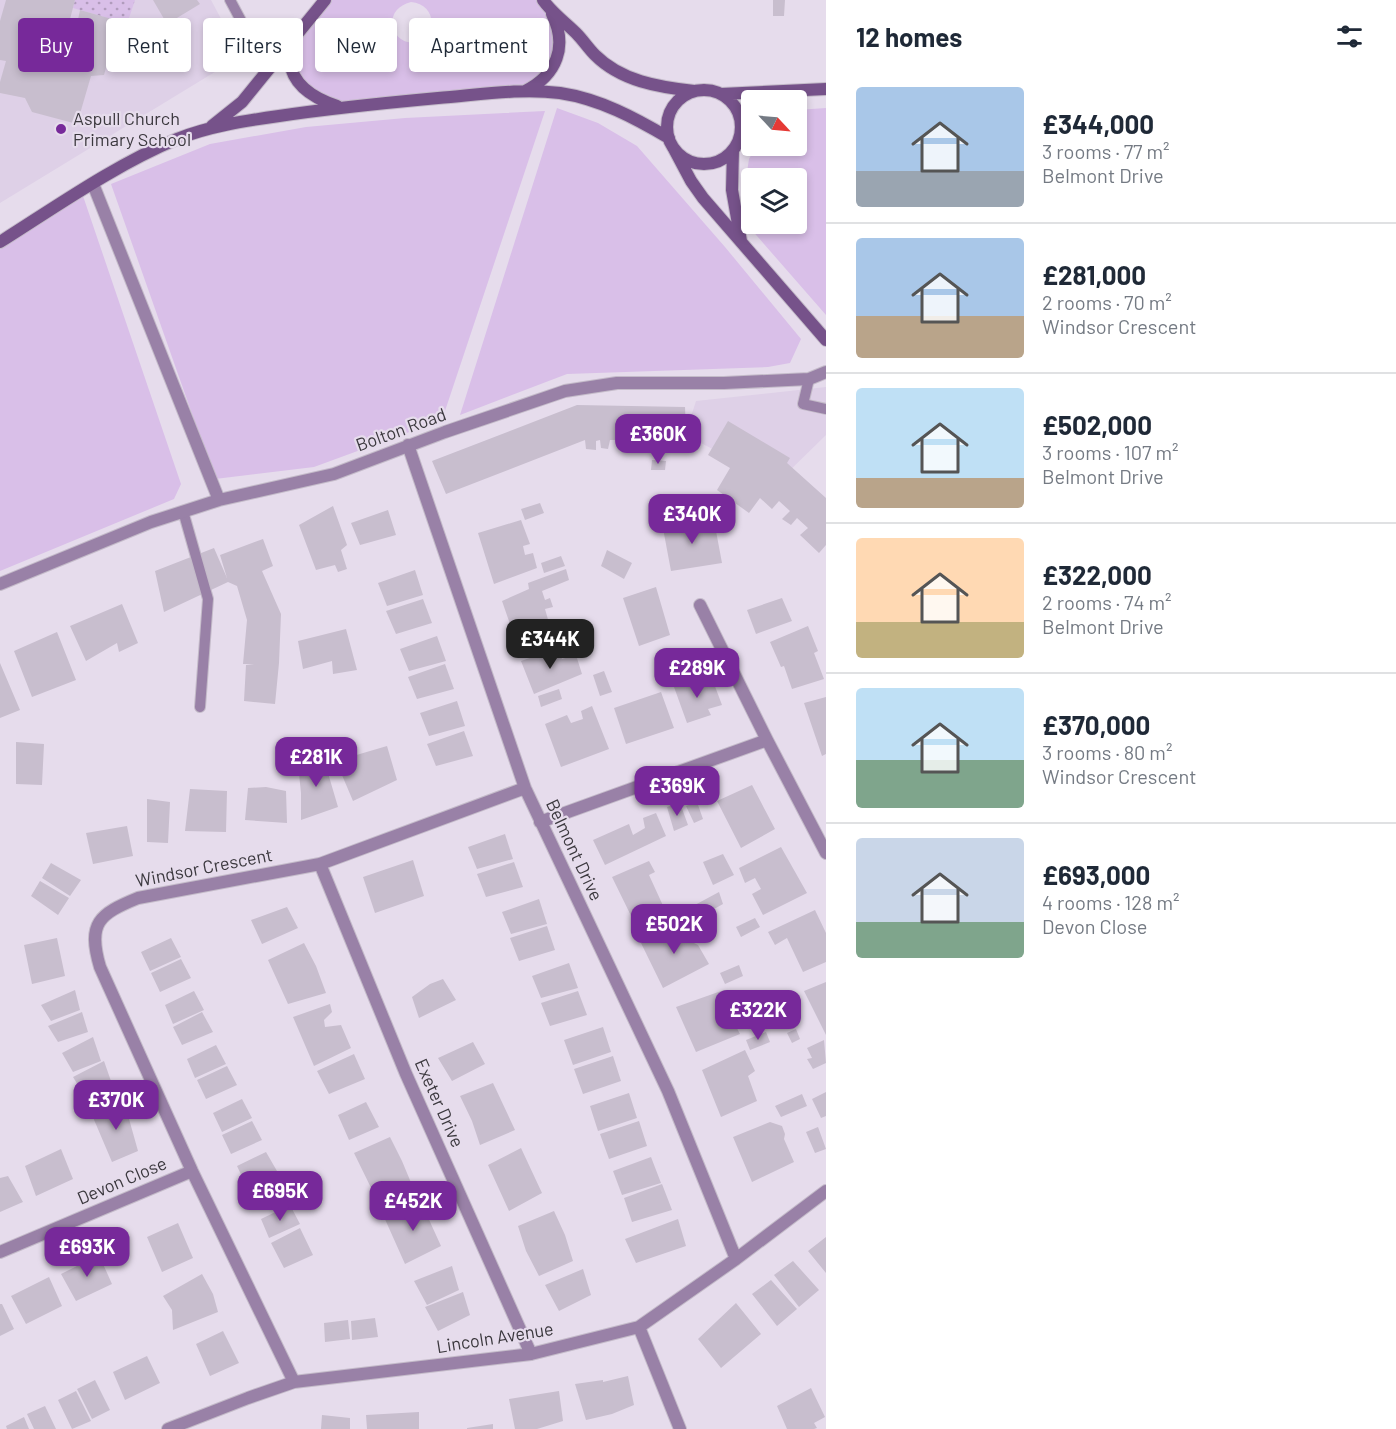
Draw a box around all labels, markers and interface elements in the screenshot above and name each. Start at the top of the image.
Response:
chip: Buy [18,18,94,72]
chip: Rent [106,18,191,72]
chip: Filters [203,18,303,72]
chip: New [315,18,397,72]
chip: Apartment [409,18,549,72]
icon: filters [1333,20,1366,53]
text: 12 homes [856,21,962,52]
north arrow [741,90,807,156]
map controls [741,90,807,234]
place label: Aspull Church Primary School [73,107,191,150]
text: £344,000 [1042,108,1154,139]
icon: home [904,111,976,183]
marker: Aspull Church Primary School [54,122,68,136]
text: 3 rooms · 77 m² [1042,139,1170,163]
text: Belmont Drive [1042,163,1164,187]
button: layers [741,168,807,234]
text: £281,000 [1042,259,1146,290]
icon: home [904,262,976,334]
text: 2 rooms · 70 m² [1042,290,1172,314]
text: Windsor Crescent [1042,314,1197,338]
street label: Bolton Road [353,403,449,456]
text: £502,000 [1042,409,1152,440]
icon: home [904,412,976,484]
pin: £360K [616,414,700,465]
text: £360K [629,421,687,445]
text: 3 rooms · 107 m² [1042,440,1178,464]
text: Belmont Drive [1042,464,1164,488]
pin: £340K [650,494,734,545]
text: £340K [662,501,722,525]
text: £322,000 [1042,559,1152,590]
icon: home [904,562,976,634]
text: 2 rooms · 74 m² [1042,590,1172,614]
text: Belmont Drive [1042,614,1164,638]
pin: £344K [508,619,592,670]
text: £344K [520,626,580,650]
pin: £289K [655,648,739,699]
text: £289K [668,655,726,679]
text: £370,000 [1042,709,1150,740]
icon: home [904,712,976,784]
pin: £281K [274,737,358,788]
text: 3 rooms · 80 m² [1042,740,1172,764]
text: £281K [289,744,343,768]
text: Windsor Crescent [1042,764,1197,788]
pin: £369K [635,766,719,817]
text: £369K [649,773,705,797]
street label: Belmont Drive [542,795,608,904]
street label: Windsor Crescent [133,843,274,891]
text: £693,000 [1042,859,1150,890]
icon: home [904,862,976,934]
text: 4 rooms · 128 m² [1042,890,1180,914]
pin: £502K [632,904,716,955]
text: £502K [645,911,703,935]
text: Devon Close [1042,914,1148,938]
pin: £322K [716,990,800,1041]
text: £322K [729,997,787,1021]
street label: Exeter Drive [411,1055,469,1150]
pin: £370K [74,1080,158,1131]
text: £370K [88,1087,144,1111]
street label: Devon Close [74,1151,170,1209]
pin: £695K [238,1171,322,1222]
text: £695K [252,1178,308,1202]
pin: £452K [371,1181,455,1232]
text: £452K [384,1188,442,1212]
pin: £693K [45,1227,129,1278]
text: £693K [59,1234,115,1258]
street label: Lincoln Avenue [435,1317,555,1357]

